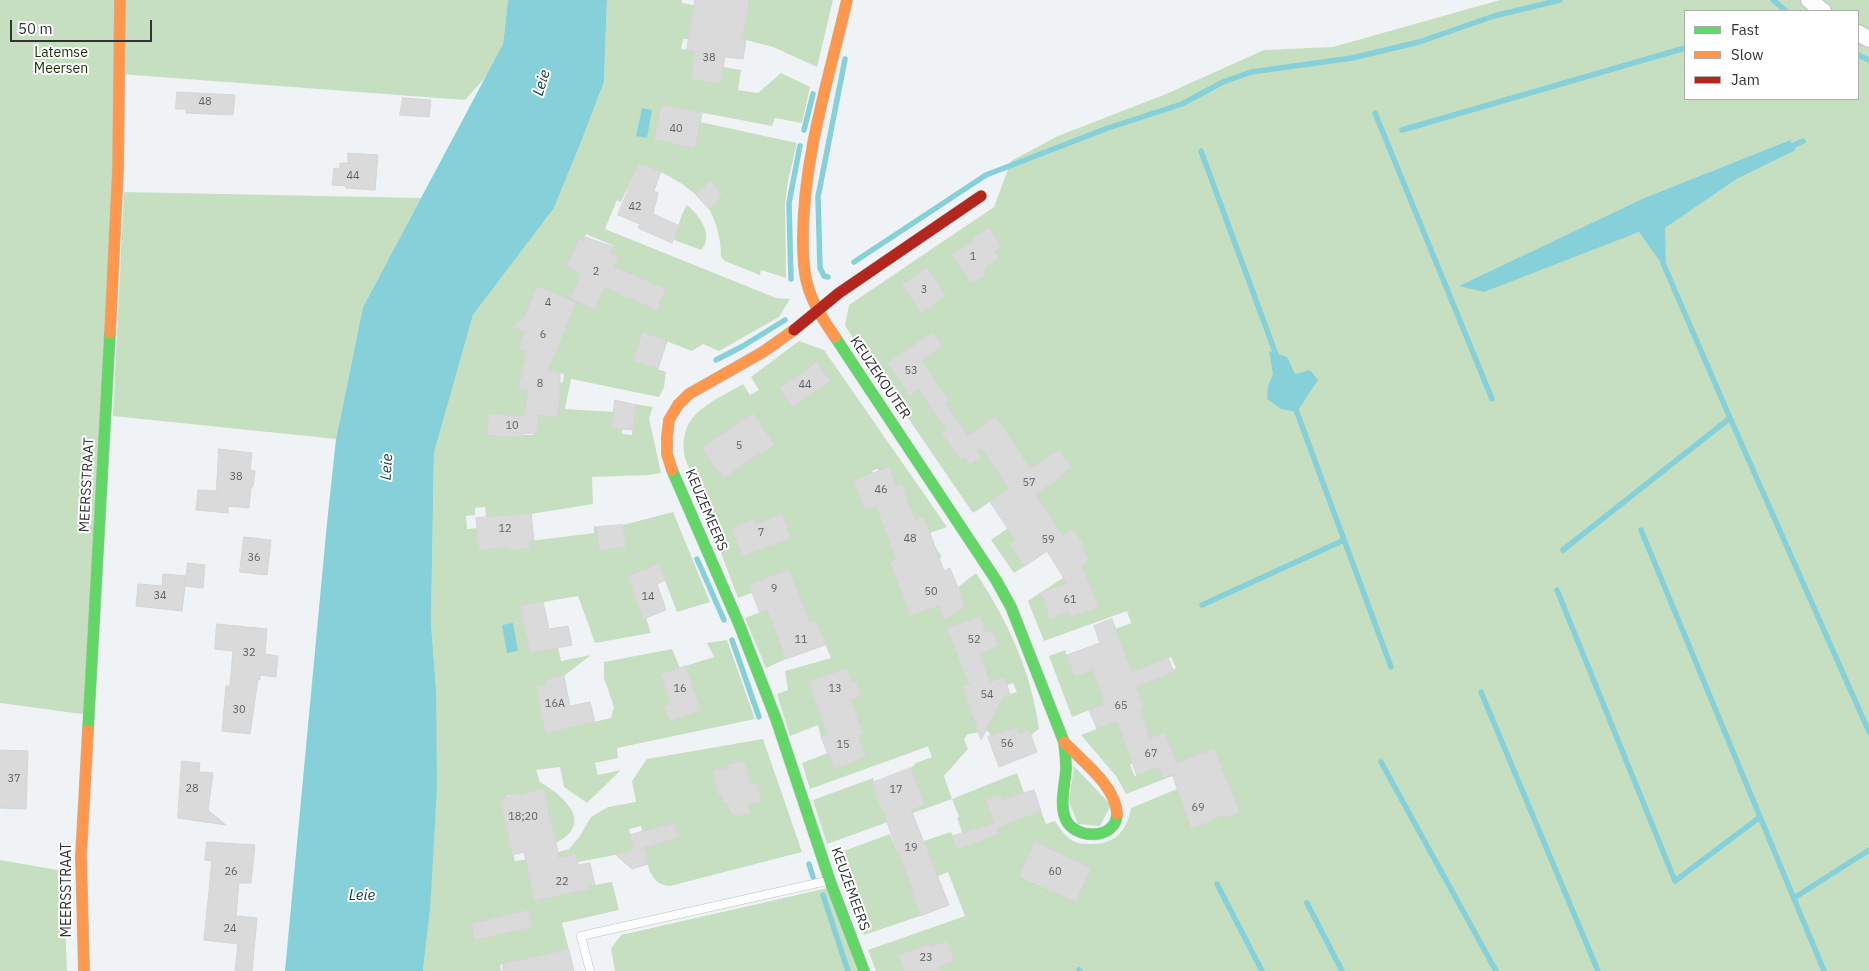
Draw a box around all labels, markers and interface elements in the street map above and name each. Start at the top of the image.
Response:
scale bar [12,10,155,42]
legend [1684,10,1859,100]
text: 50 m [18,19,53,38]
text: Fast [1731,20,1759,39]
park label: Latemse Meersen [34,45,88,78]
text: Slow [1731,45,1764,64]
house number: 38 [702,51,716,65]
water label: Leie [530,68,554,98]
text: Jam [1731,70,1760,89]
house number: 48 [198,95,212,109]
house number: 40 [669,122,683,136]
house number: 44 [346,169,360,183]
house number: 42 [628,200,642,214]
house number: 1 [970,250,976,264]
house number: 2 [593,265,599,279]
house number: 3 [921,283,927,297]
house number: 4 [545,296,551,310]
house number: 6 [540,328,546,342]
street label: KEUZEKOUTER [846,334,914,422]
house number: 53 [904,364,918,378]
house number: 8 [537,377,543,391]
house number: 44 [798,378,812,392]
house number: 10 [505,419,519,433]
street label: MEERSSTRAAT [76,437,98,533]
house number: 5 [736,439,742,453]
water label: Leie [377,453,397,481]
street label: KEUZEMEERS [681,466,731,554]
house number: 38 [229,470,243,484]
house number: 57 [1022,476,1036,490]
house number: 46 [874,483,888,497]
house number: 12 [498,522,512,536]
house number: 7 [758,526,764,540]
house number: 48 [903,532,917,546]
house number: 59 [1041,533,1055,547]
house number: 36 [247,551,261,565]
house number: 9 [771,582,777,596]
house number: 50 [924,585,938,599]
house number: 34 [153,589,167,603]
house number: 14 [641,590,655,604]
house number: 61 [1063,593,1077,607]
house number: 11 [794,633,808,647]
house number: 52 [967,633,981,647]
house number: 32 [242,646,256,660]
house number: 16 [673,682,687,696]
house number: 13 [828,682,842,696]
house number: 54 [980,688,994,702]
house number: 16A [545,697,565,711]
house number: 65 [1114,699,1128,713]
house number: 30 [232,703,246,717]
house number: 56 [1000,737,1014,751]
house number: 15 [836,738,850,752]
house number: 67 [1144,747,1158,761]
house number: 37 [7,772,21,786]
house number: 28 [185,782,199,796]
house number: 17 [889,783,903,797]
house number: 69 [1191,801,1205,815]
house number: 18;20 [508,810,538,824]
house number: 19 [904,841,918,855]
street label: MEERSSTRAAT [59,843,75,937]
street label: KEUZEMEERS [827,845,873,933]
house number: 26 [224,865,238,879]
house number: 60 [1048,865,1062,879]
house number: 22 [555,875,569,889]
water label: Leie [349,887,375,905]
house number: 24 [223,922,237,936]
house number: 23 [919,951,933,965]

